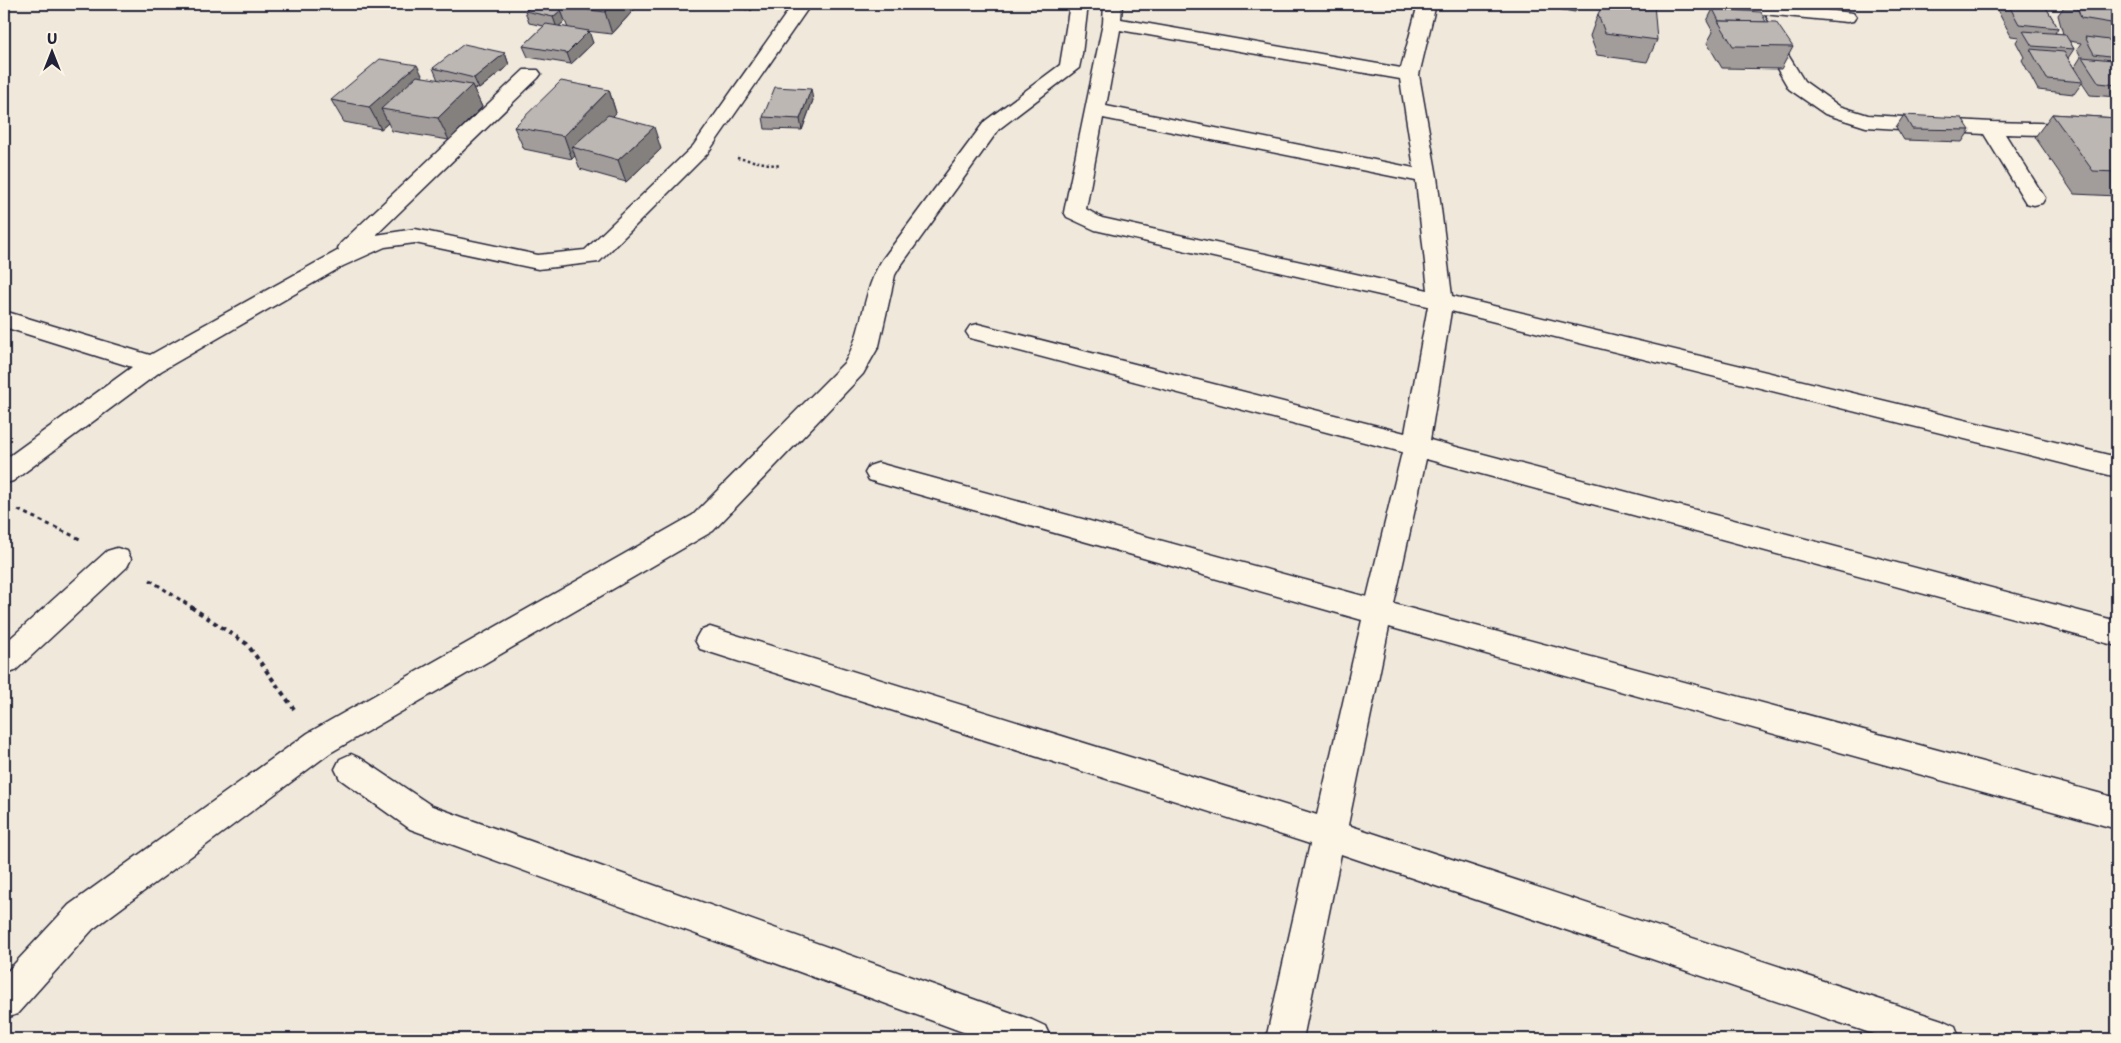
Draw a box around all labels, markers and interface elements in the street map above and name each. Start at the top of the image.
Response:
north arrow [28,28,78,78]
text: U [47,28,57,49]

